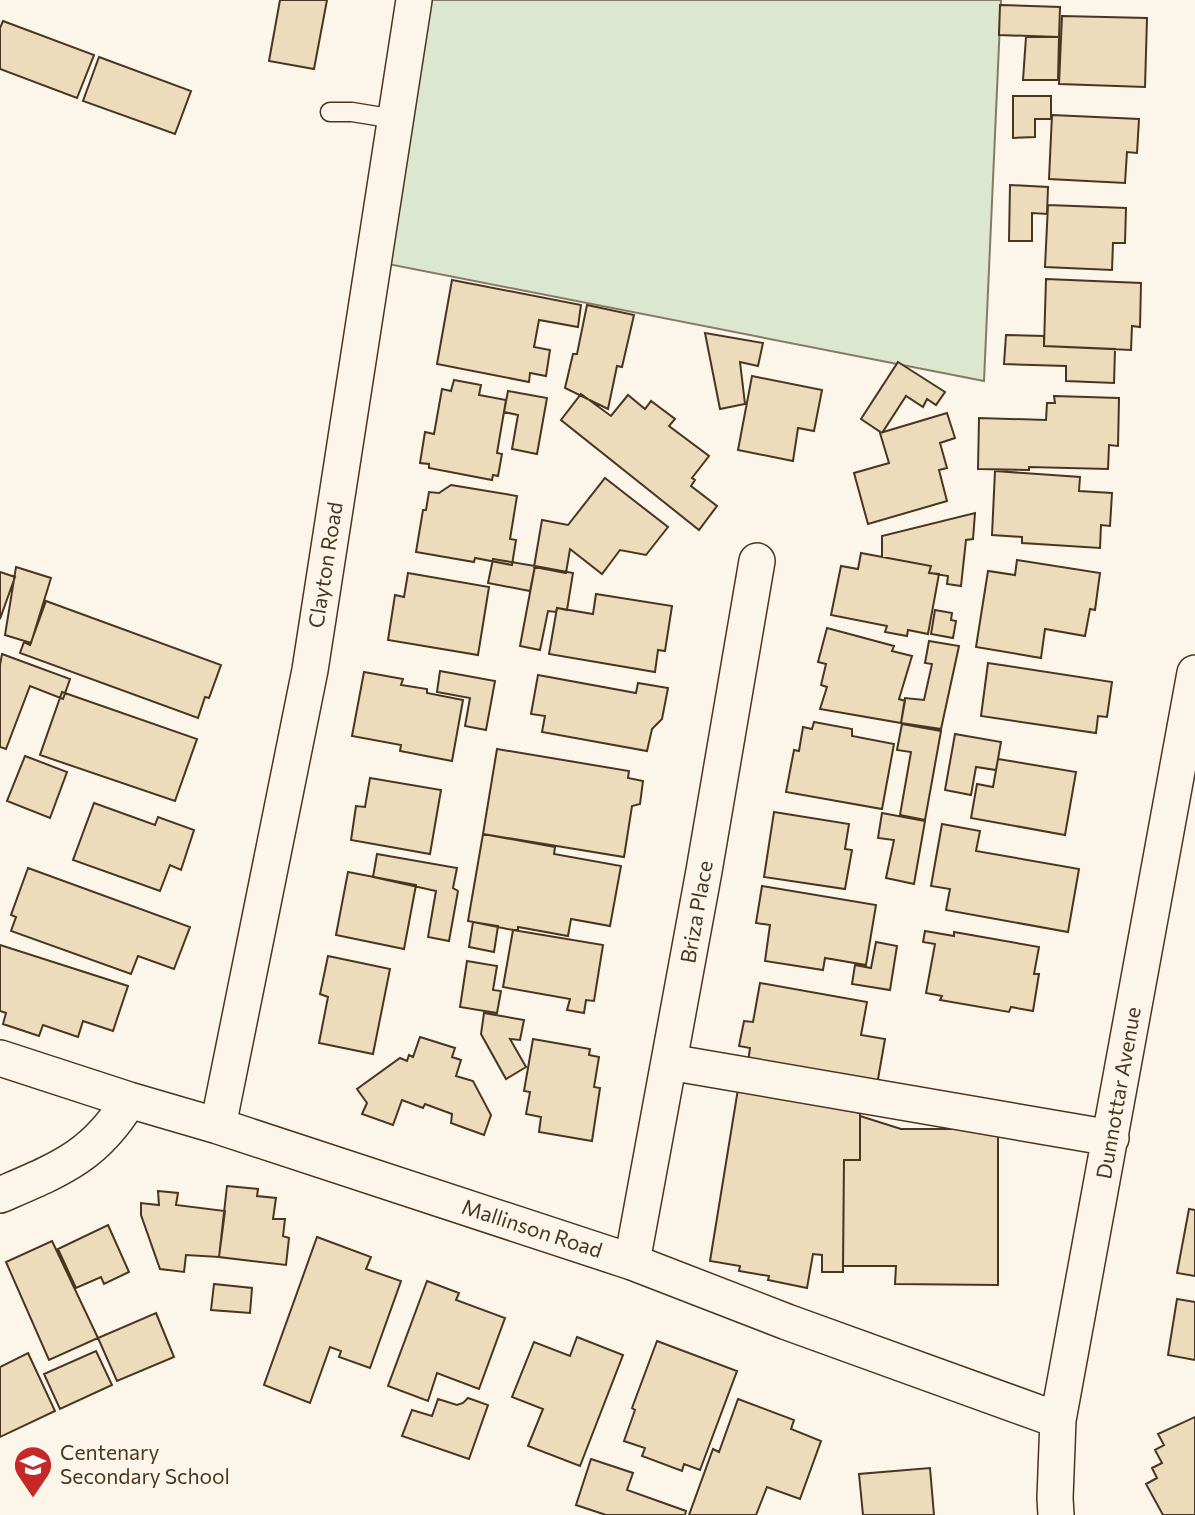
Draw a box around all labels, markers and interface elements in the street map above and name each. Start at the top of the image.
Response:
street label: Clayton Road [302,500,347,630]
street label: Briza Place [674,858,717,965]
street label: Dunnottar Avenue [1090,1005,1145,1181]
street label: Mallinson Road [459,1193,606,1262]
place label: Centenary Secondary School [60,1439,230,1488]
school or university icon: Centenary Secondary School [12,1444,54,1499]

